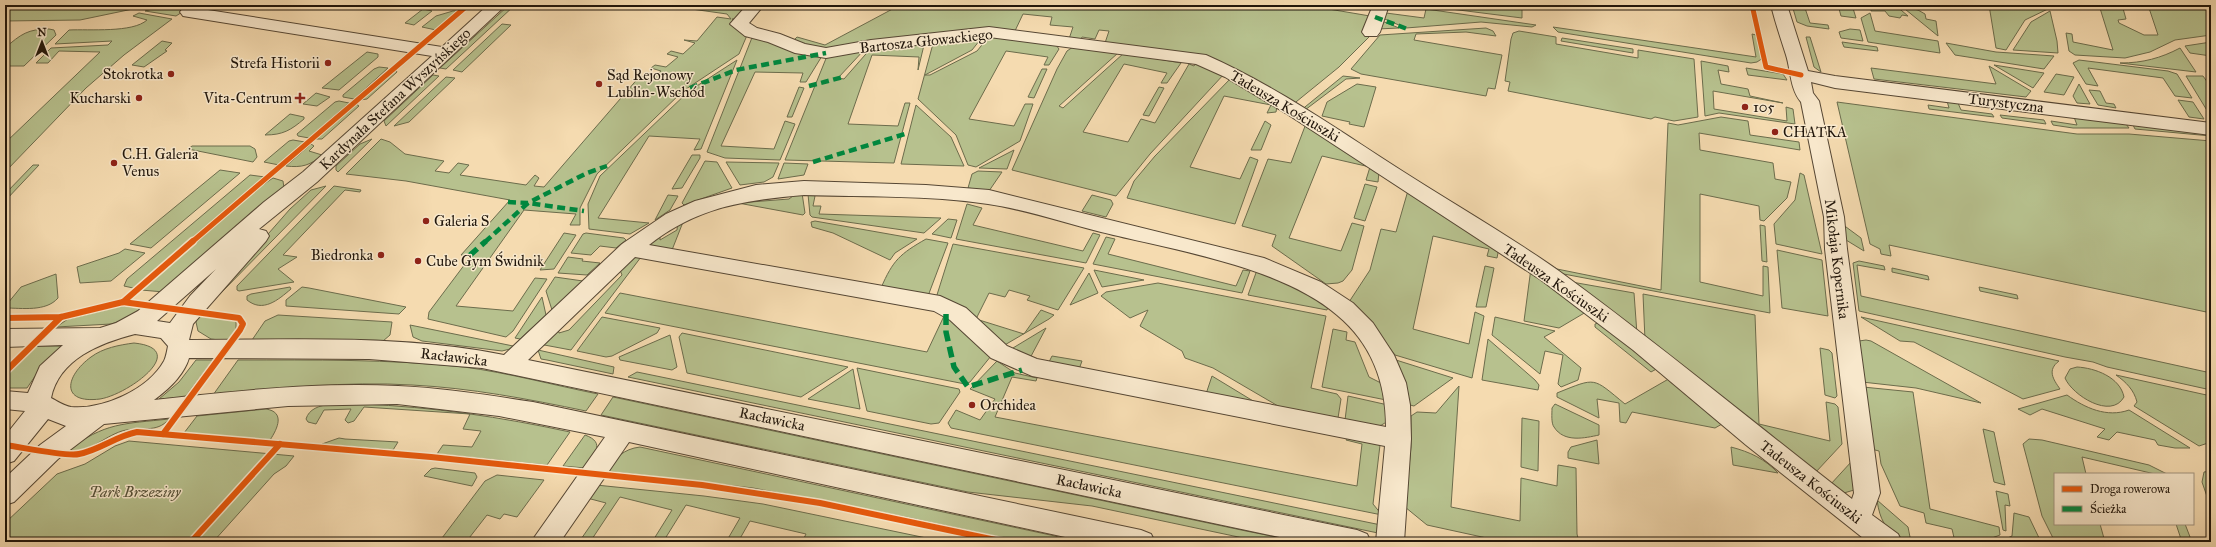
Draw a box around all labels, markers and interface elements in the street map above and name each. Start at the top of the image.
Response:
north arrow [22,22,62,62]
street label: Kardynała Stefana Wyszyńskiego [316,24,475,174]
street label: Bartosza Głowackiego [859,25,994,57]
text: N [37,26,47,39]
place label: Strefa Historii [230,54,320,72]
marker: Strefa Historii [323,58,333,68]
place label: Stokrotka [103,65,164,83]
place label: Sąd Rejonowy Lublin-Wschód [607,66,705,101]
street label: Tadeusza Kościuszki [1227,66,1343,146]
marker: Stokrotka [166,69,176,79]
marker: Sąd Rejonowy Lublin-Wschód [594,79,604,89]
place label: Kucharski [69,89,131,107]
place label: Vita-Centrum [203,89,292,107]
street label: Turystyczna [1967,89,2046,117]
marker: Kucharski [134,93,144,103]
marker: Vita-Centrum [295,93,305,103]
place label: 105 [1753,98,1775,116]
marker: 105 [1740,102,1750,112]
place label: CHATKA [1783,123,1847,141]
marker: CHATKA [1770,127,1780,137]
place label: C.H. Galeria Venus [121,145,199,180]
marker: C.H. Galeria Venus [109,158,119,168]
street label: Mikołaja Kopernika [1821,198,1853,321]
place label: Galeria S [434,212,490,230]
marker: Galeria S [421,216,431,226]
street label: Tadeusza Kościuszki [1500,240,1612,326]
place label: Biedronka [311,246,374,264]
marker: Biedronka [376,250,386,260]
place label: Cube Gym Świdnik [426,251,544,270]
marker: Cube Gym Świdnik [413,256,423,266]
street label: Racławicka [420,344,489,370]
place label: Orchidea [980,396,1036,414]
marker: Orchidea [967,400,977,410]
street label: Racławicka [737,403,807,435]
street label: Tadeusza Kościuszki [1756,436,1866,528]
street label: Racławicka [1054,470,1124,502]
legend [2054,473,2194,525]
text: Droga rowerowa [2090,482,2171,497]
park label: Park Brzeziny [89,483,182,501]
text: Ścieżka [2090,500,2127,516]

